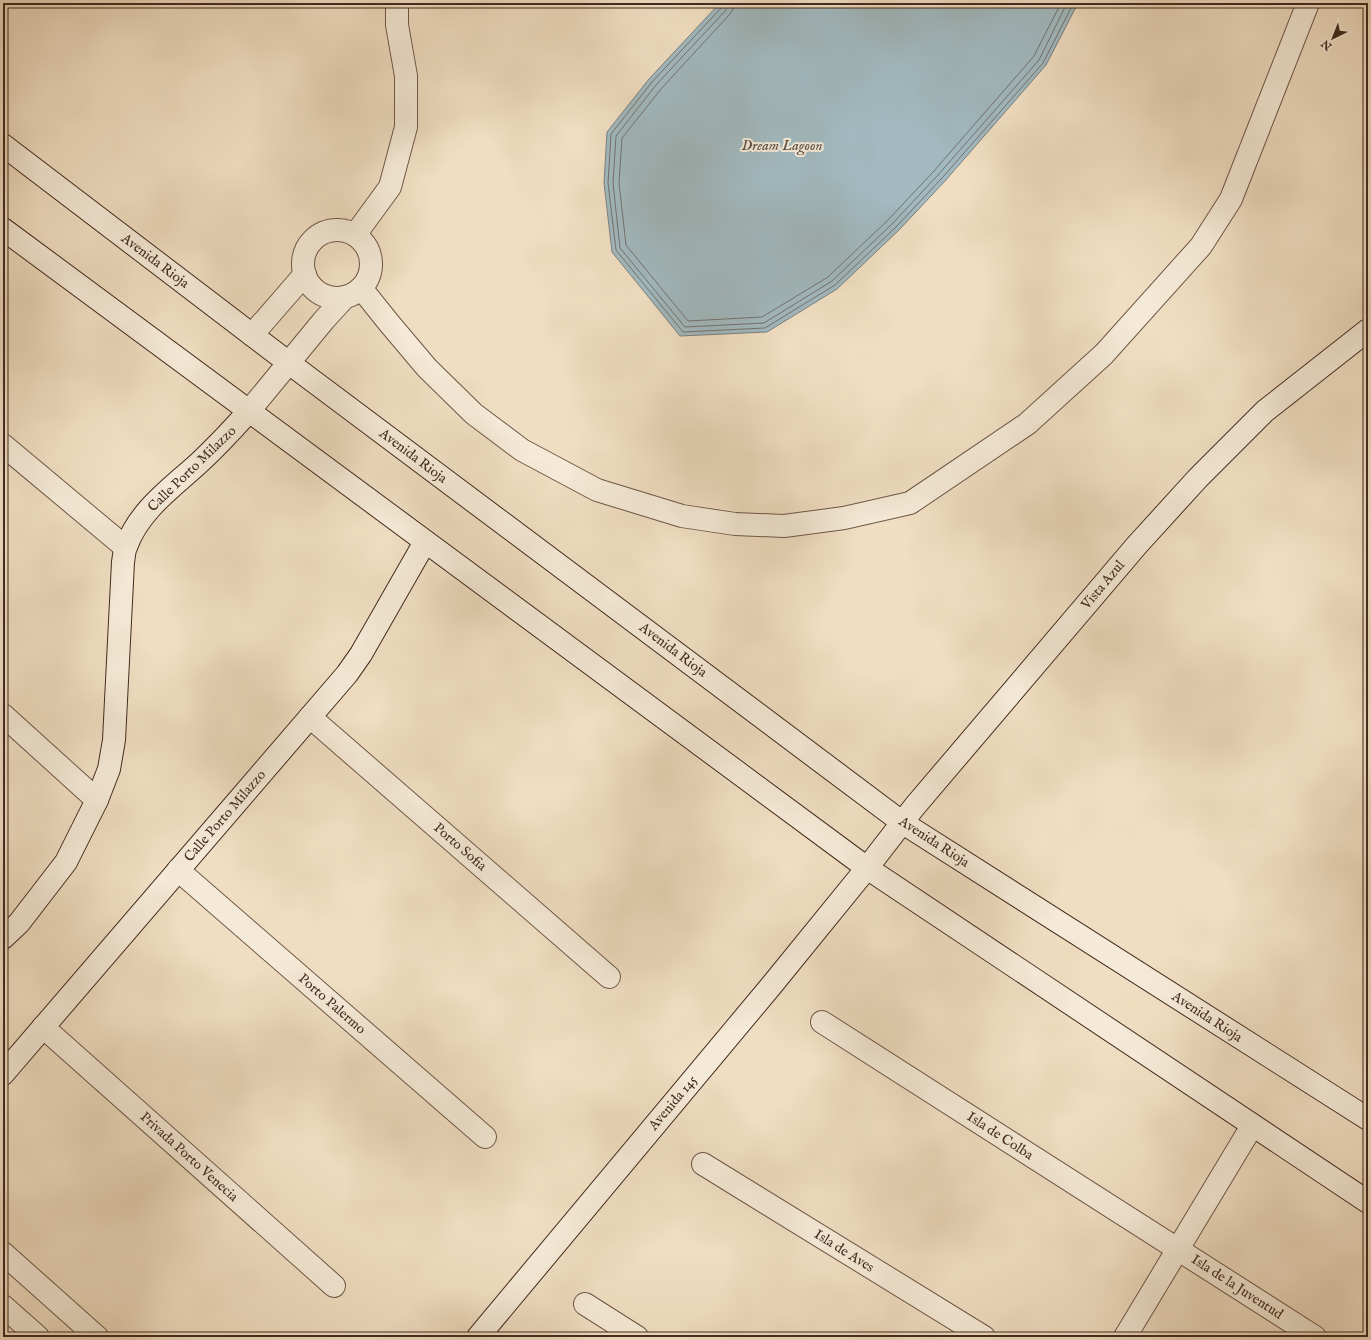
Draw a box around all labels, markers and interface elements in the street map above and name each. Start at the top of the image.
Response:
north arrow [1313,18,1353,58]
text: N [1318,36,1336,54]
water label: Dream Lagoon [742,136,822,156]
street label: Avenida Rioja [117,229,193,293]
street label: Calle Porto Milazzo [144,422,240,516]
street label: Avenida Rioja [375,424,451,488]
street label: Vista Azul [1077,557,1129,614]
street label: Avenida Rioja [635,618,711,682]
street label: Calle Porto Milazzo [180,766,270,866]
street label: Avenida Rioja [894,812,973,872]
street label: Porto Sofia [430,819,491,876]
street label: Porto Palermo [295,970,370,1038]
street label: Avenida Rioja [1167,987,1246,1047]
street label: Avenida 145 [644,1072,701,1135]
street label: Privada Porto Venecia [136,1108,243,1207]
street label: Isla de Colba [963,1108,1037,1165]
street label: Isla de Aves [811,1225,877,1277]
street label: Isla de la Juventud [1188,1251,1287,1324]

